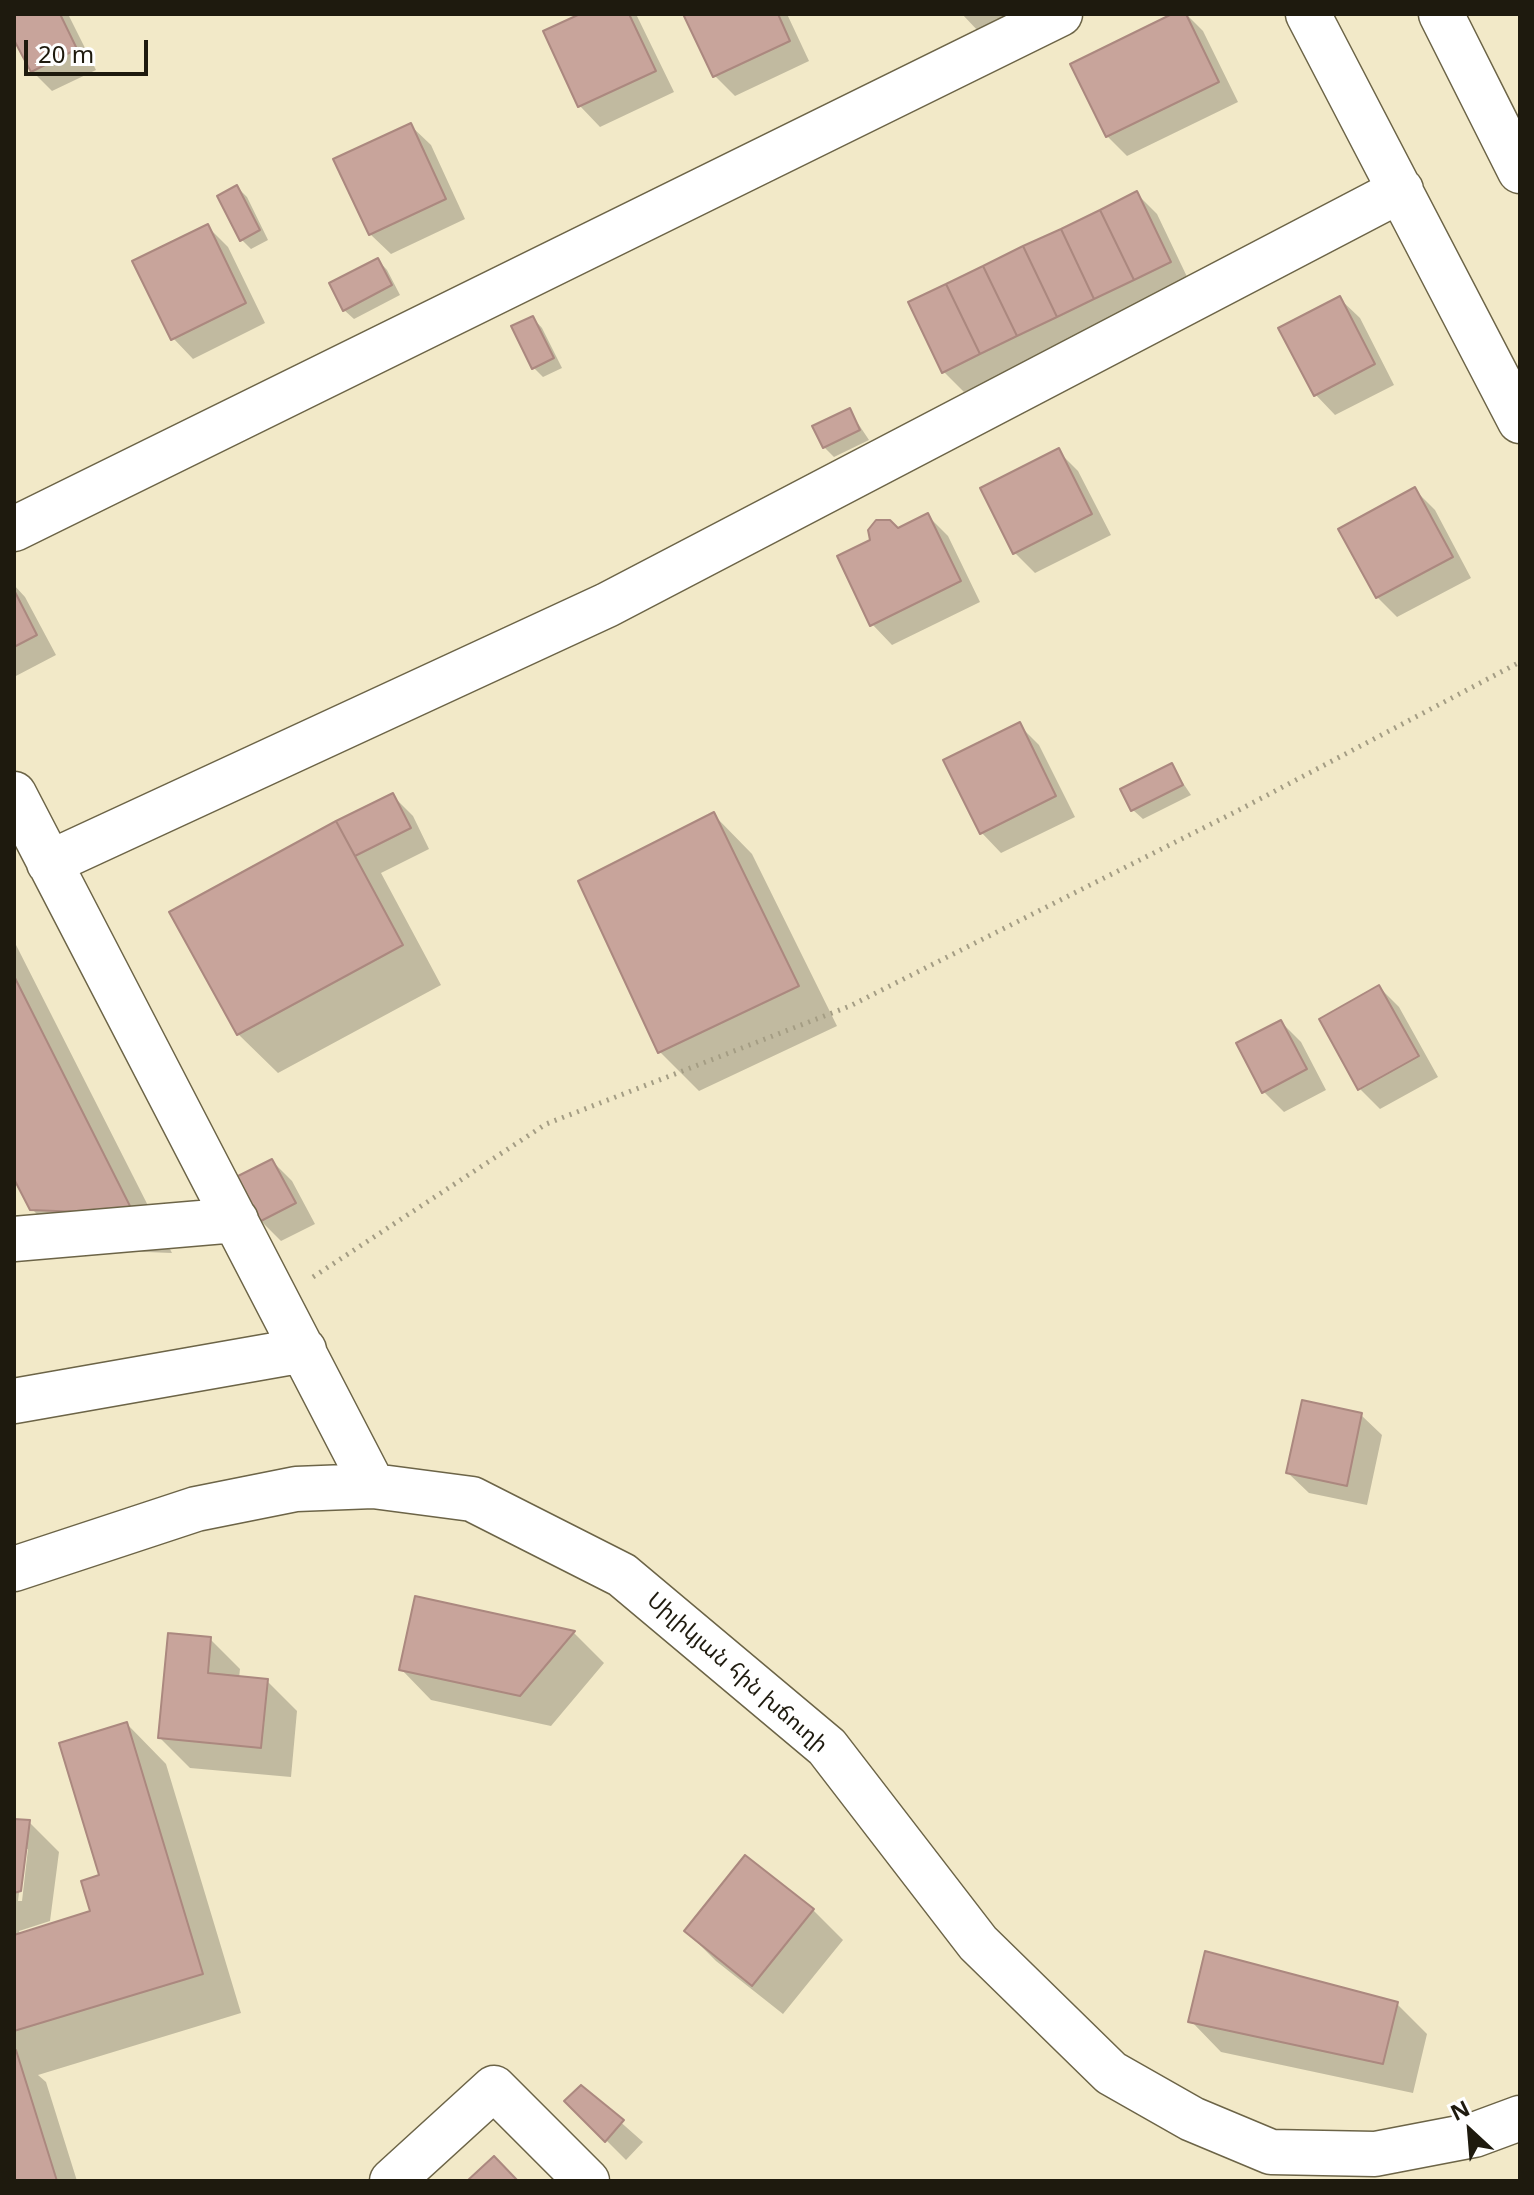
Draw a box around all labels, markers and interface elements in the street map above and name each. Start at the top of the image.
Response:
scale bar [28,24,152,74]
text: 20 m [38,37,94,70]
street label: Սիլիկյան հին խճուղի [641,1587,833,1759]
north arrow [1430,2091,1510,2171]
text: N [1445,2092,1474,2127]

